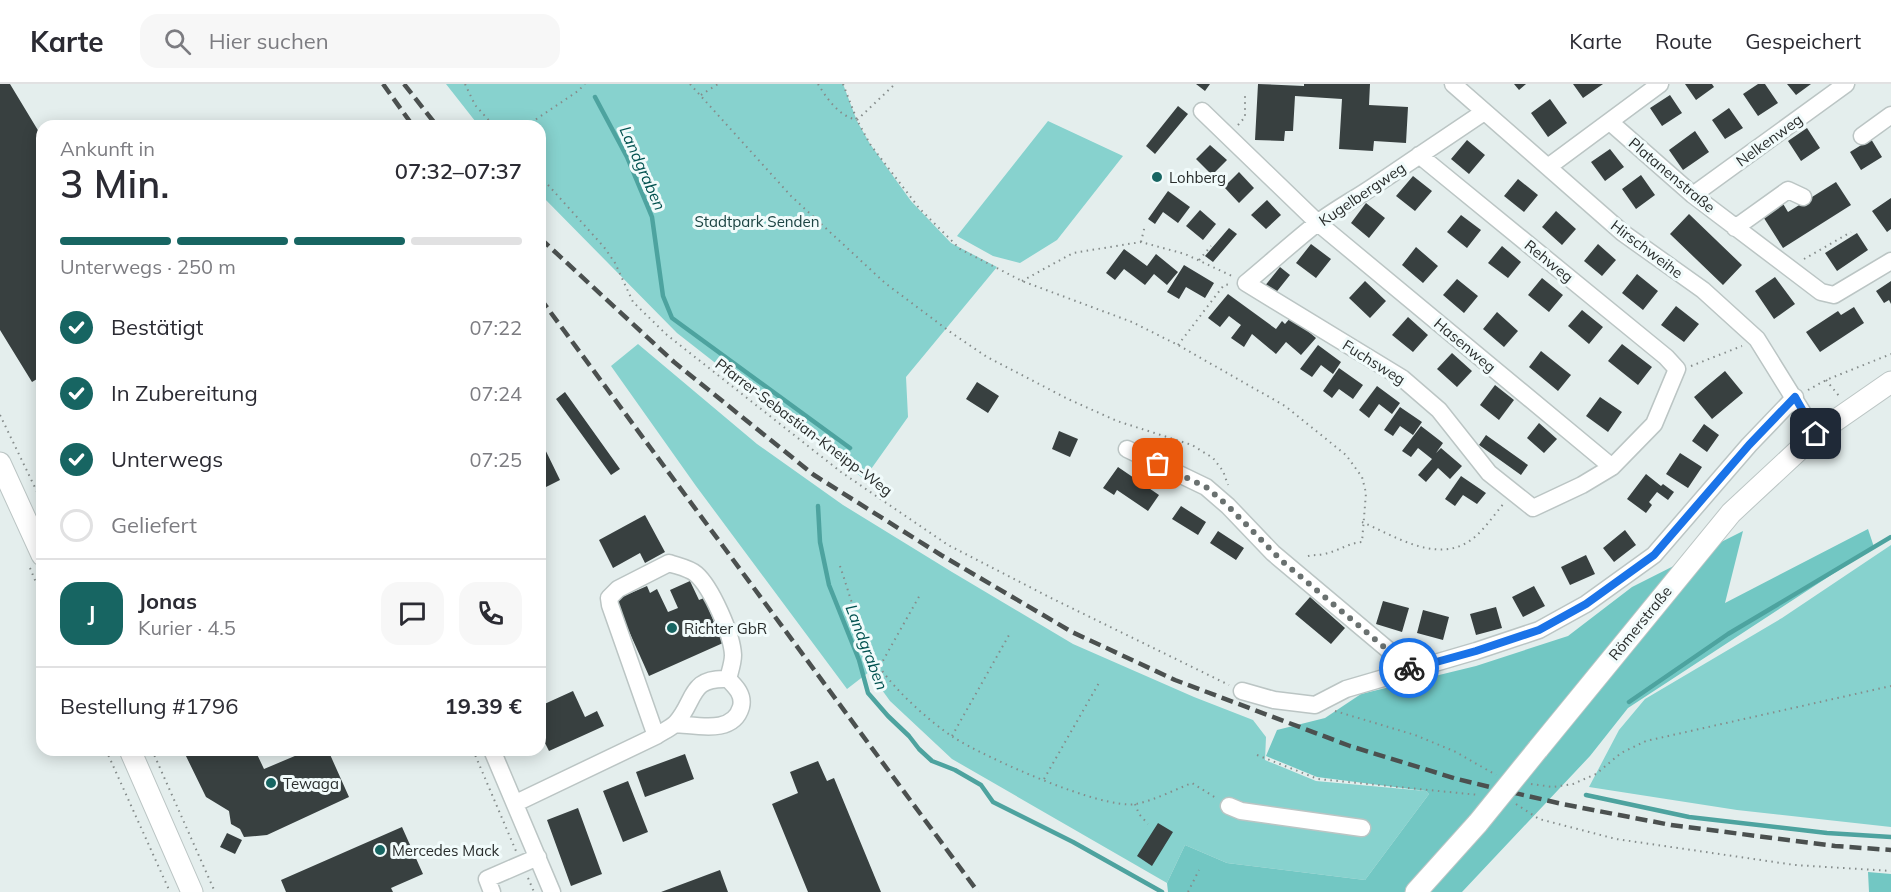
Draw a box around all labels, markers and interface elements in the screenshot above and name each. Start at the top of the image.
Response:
search box [140,14,560,68]
text: Karte [30,24,104,59]
icon: search [161,25,194,58]
text: Hier suchen [209,27,329,55]
text: Karte [1569,28,1622,54]
text: Route [1655,28,1712,54]
text: Gespeichert [1745,28,1861,54]
street label: Nelkenweg [1732,110,1806,170]
water label: Landgraben [616,123,670,213]
street label: Platanenstraße [1625,133,1719,217]
text: Ankunft in [60,136,155,161]
text: 07:32–07:37 [395,157,522,185]
street label: Kugelbergweg [1315,158,1409,230]
text: 3 Min. [60,159,170,208]
place label: Lohberg [1169,168,1226,187]
marker: Lohberg [1150,170,1164,184]
park label: Stadtpark Senden [694,212,820,231]
street label: Hirschweihe [1607,216,1687,282]
street label: Rehweg [1521,236,1577,286]
text: Unterwegs · 250 m [60,254,236,279]
icon: check [60,311,93,344]
text: Bestätigt [111,313,204,341]
street label: Hasenweg [1430,314,1500,376]
text: 07:22 [469,315,522,340]
street label: Fuchsweg [1339,335,1409,389]
street label: Pfarrer-Sebastian-Kneipp-Weg [712,354,896,500]
icon: check [60,377,93,410]
text: In Zubereitung [111,379,258,407]
text: 07:24 [469,381,522,406]
pin [1790,408,1841,459]
icon: home [1799,417,1832,450]
pin [1132,438,1183,489]
icon: check [60,443,93,476]
text: Unterwegs [111,445,223,473]
text: 07:25 [469,447,522,472]
icon: bag [1141,447,1174,480]
text: Geliefert [111,511,197,539]
button: chat [381,582,444,645]
button: phone [459,582,522,645]
street label: Römerstraße [1604,582,1676,664]
text: Jonas [138,587,197,615]
text: J [88,599,95,627]
water label: Landgraben [842,601,892,693]
text: Kurier · 4.5 [138,615,236,640]
place label: Richter GbR [684,619,767,638]
marker: Richter GbR [665,621,679,635]
courier [1379,638,1439,698]
icon: bike [1393,652,1426,685]
text: Bestellung #1796 [60,692,238,720]
text: 19.39 € [445,692,522,720]
place label: Tewaga [283,774,339,793]
marker: Tewaga [264,776,278,790]
place label: Mercedes Mack [392,841,500,860]
marker: Mercedes Mack [373,843,387,857]

